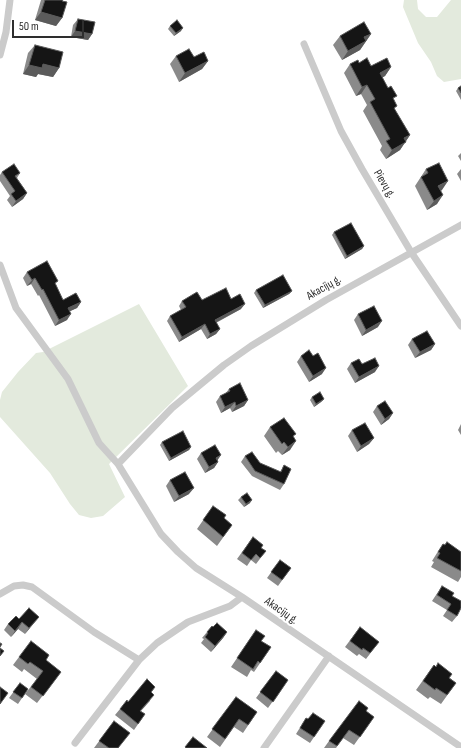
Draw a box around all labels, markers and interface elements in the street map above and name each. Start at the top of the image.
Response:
scale bar [14,12,86,38]
text: 50 m [19,19,39,34]
street label: Pievų g. [370,167,398,201]
street label: Akacijų g. [304,272,344,304]
street label: Akacijų g. [261,594,301,628]

